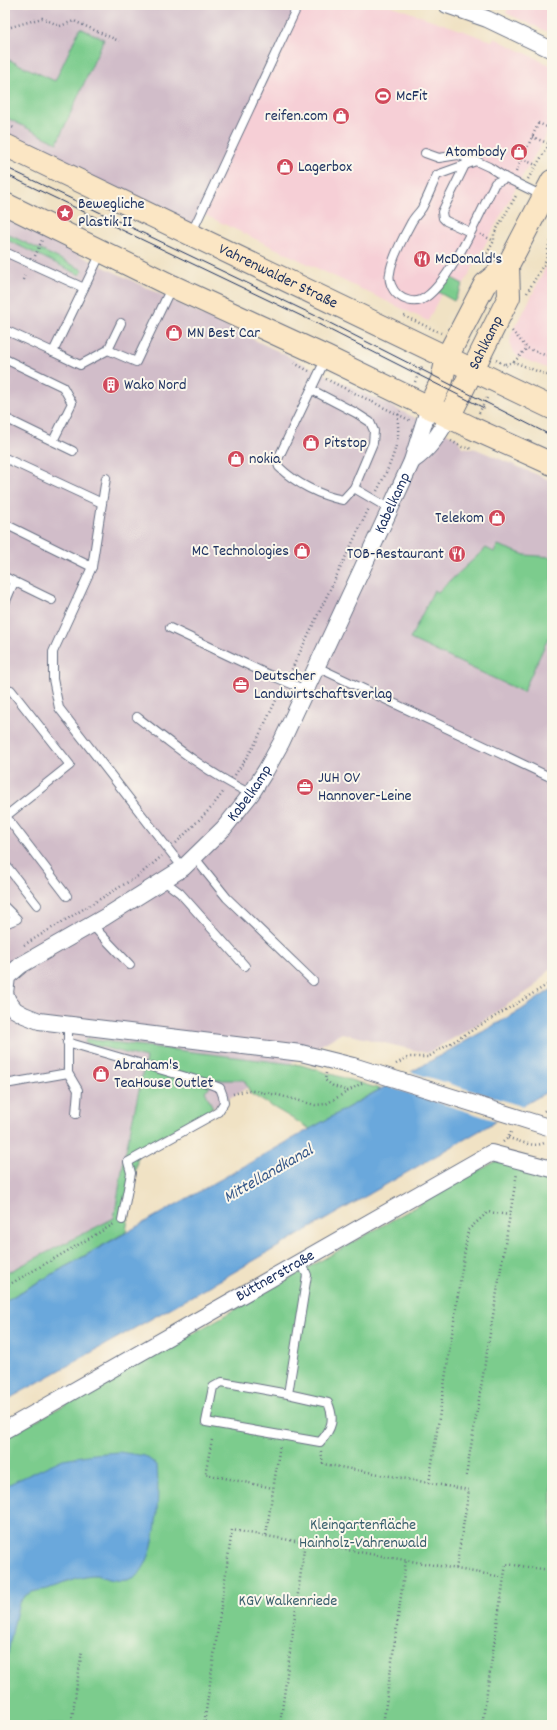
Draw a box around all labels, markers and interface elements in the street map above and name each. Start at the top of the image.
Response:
place label: McFit [396,85,428,108]
sports icon: McFit [373,86,393,106]
place label: reifen.com [265,105,328,128]
shop icon: reifen.com [331,106,351,126]
place label: Atombody [445,141,507,164]
shop icon: Atombody [509,142,529,162]
place label: Lagerbox [298,156,352,179]
shop icon: Lagerbox [275,157,295,177]
place label: Bewegliche Plastik II [78,193,145,234]
place icon: Bewegliche Plastik II [55,203,75,223]
street label: Vahrenwalder Straße [215,238,342,315]
place label: McDonald's [435,248,503,271]
restaurant icon: McDonald's [412,249,432,269]
street label: Sahlkamp [463,312,509,374]
place label: MN Best Car [187,322,260,345]
shop icon: MN Best Car [164,323,184,343]
place label: Wako Nord [124,374,187,397]
building icon: Wako Nord [101,375,121,395]
place label: Pitstop [324,432,367,455]
shop icon: Pitstop [301,433,321,453]
place label: nokia [249,448,281,471]
shop icon: nokia [226,449,246,469]
street label: Kabelkamp [369,469,417,537]
place label: Telekom [435,507,484,530]
shop icon: Telekom [487,508,507,528]
place label: MC Technologies [192,540,289,563]
shop icon: MC Technologies [292,541,312,561]
place label: TOB-Restaurant [347,543,444,566]
restaurant icon: TOB-Restaurant [447,544,467,564]
place label: Deutscher Landwirtschaftsverlag [254,665,392,706]
office icon: Deutscher Landwirtschaftsverlag [231,675,251,695]
street label: Kabelkamp [222,761,278,827]
place label: JUH OV Hannover-Leine [318,767,412,808]
office icon: JUH OV Hannover-Leine [295,777,315,797]
place label: Abraham's TeaHouse Outlet [114,1054,213,1095]
shop icon: Abraham's TeaHouse Outlet [91,1064,111,1084]
water label: Mittellandkanal [220,1139,320,1210]
street label: Büttnerstraße [232,1244,319,1308]
park label: Kleingartenfläche Hainholz-Vahrenwald [299,1514,427,1555]
park label: KGV Walkenriede [239,1590,337,1613]

